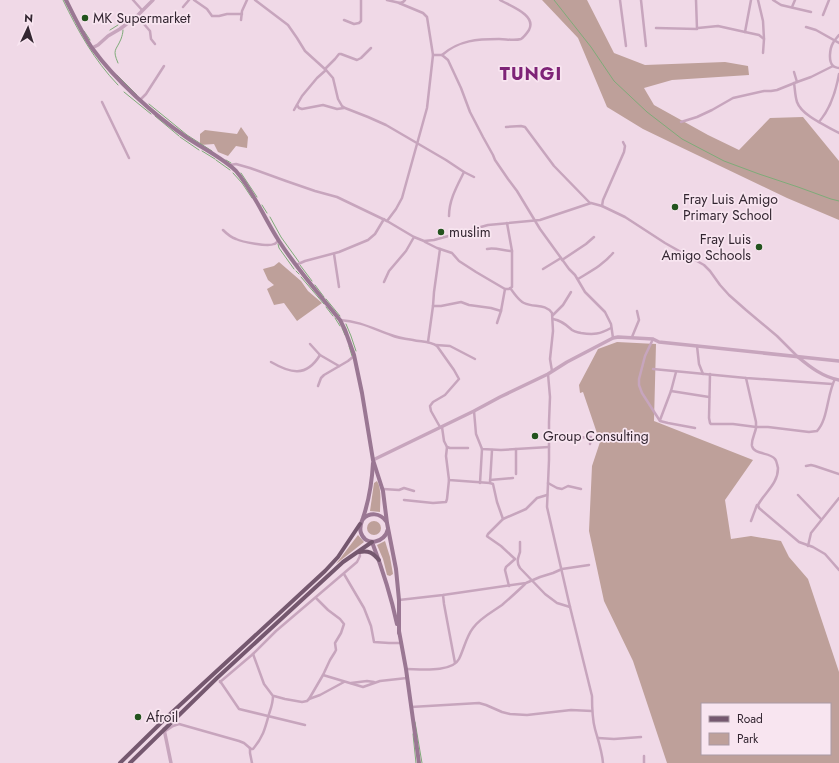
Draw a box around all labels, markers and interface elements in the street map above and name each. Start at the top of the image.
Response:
north arrow [8,8,48,48]
place label: MK Supermarket [93,8,191,28]
text: N [24,10,34,26]
marker: MK Supermarket [80,13,90,23]
district label: TUNGI [500,61,562,87]
place label: Fray Luis Amigo Primary School [683,189,778,225]
marker: Fray Luis Amigo Primary School [670,202,680,212]
place label: muslim [449,222,491,242]
marker: muslim [436,227,446,237]
place label: Fray Luis Amigo Schools [662,229,751,265]
marker: Fray Luis Amigo Schools [754,242,764,252]
place label: Group Consulting [543,426,649,446]
marker: Group Consulting [530,431,540,441]
legend [701,703,831,755]
place label: Afroil [146,707,178,727]
text: Road [737,710,763,728]
marker: Afroil [133,712,143,722]
text: Park [737,730,759,748]

